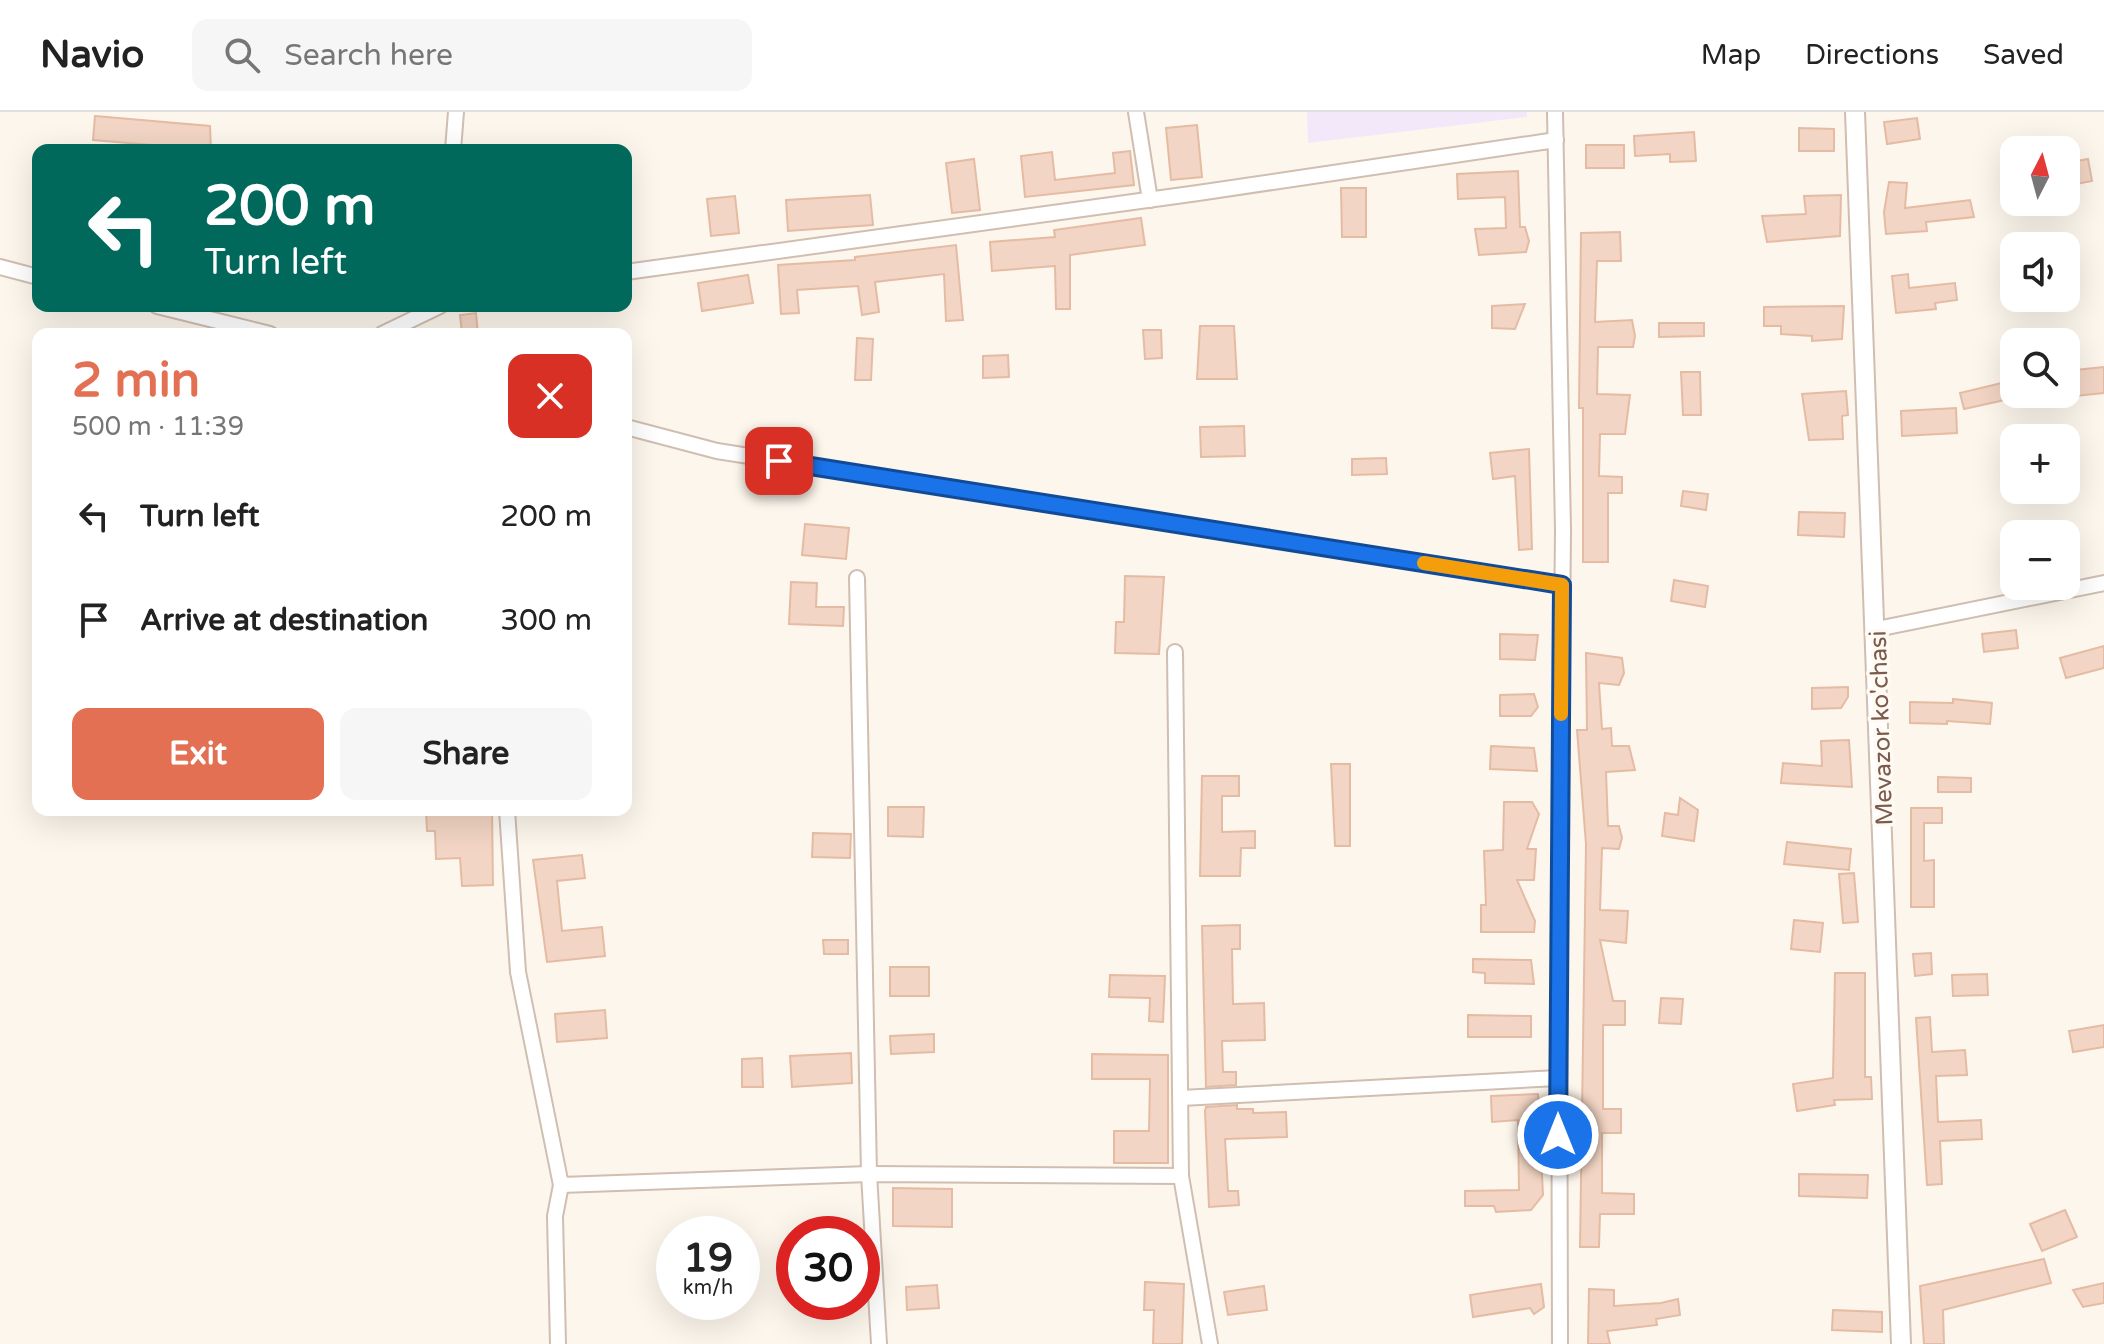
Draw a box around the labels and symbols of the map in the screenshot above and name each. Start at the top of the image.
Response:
north arrow [2000,136,2080,216]
pin [745,427,813,495]
street label: Mevazor ko'chasi [1864,630,1899,826]
position arrow [1516,1093,1600,1177]
speed limit sign: 30 [776,1216,880,1320]

